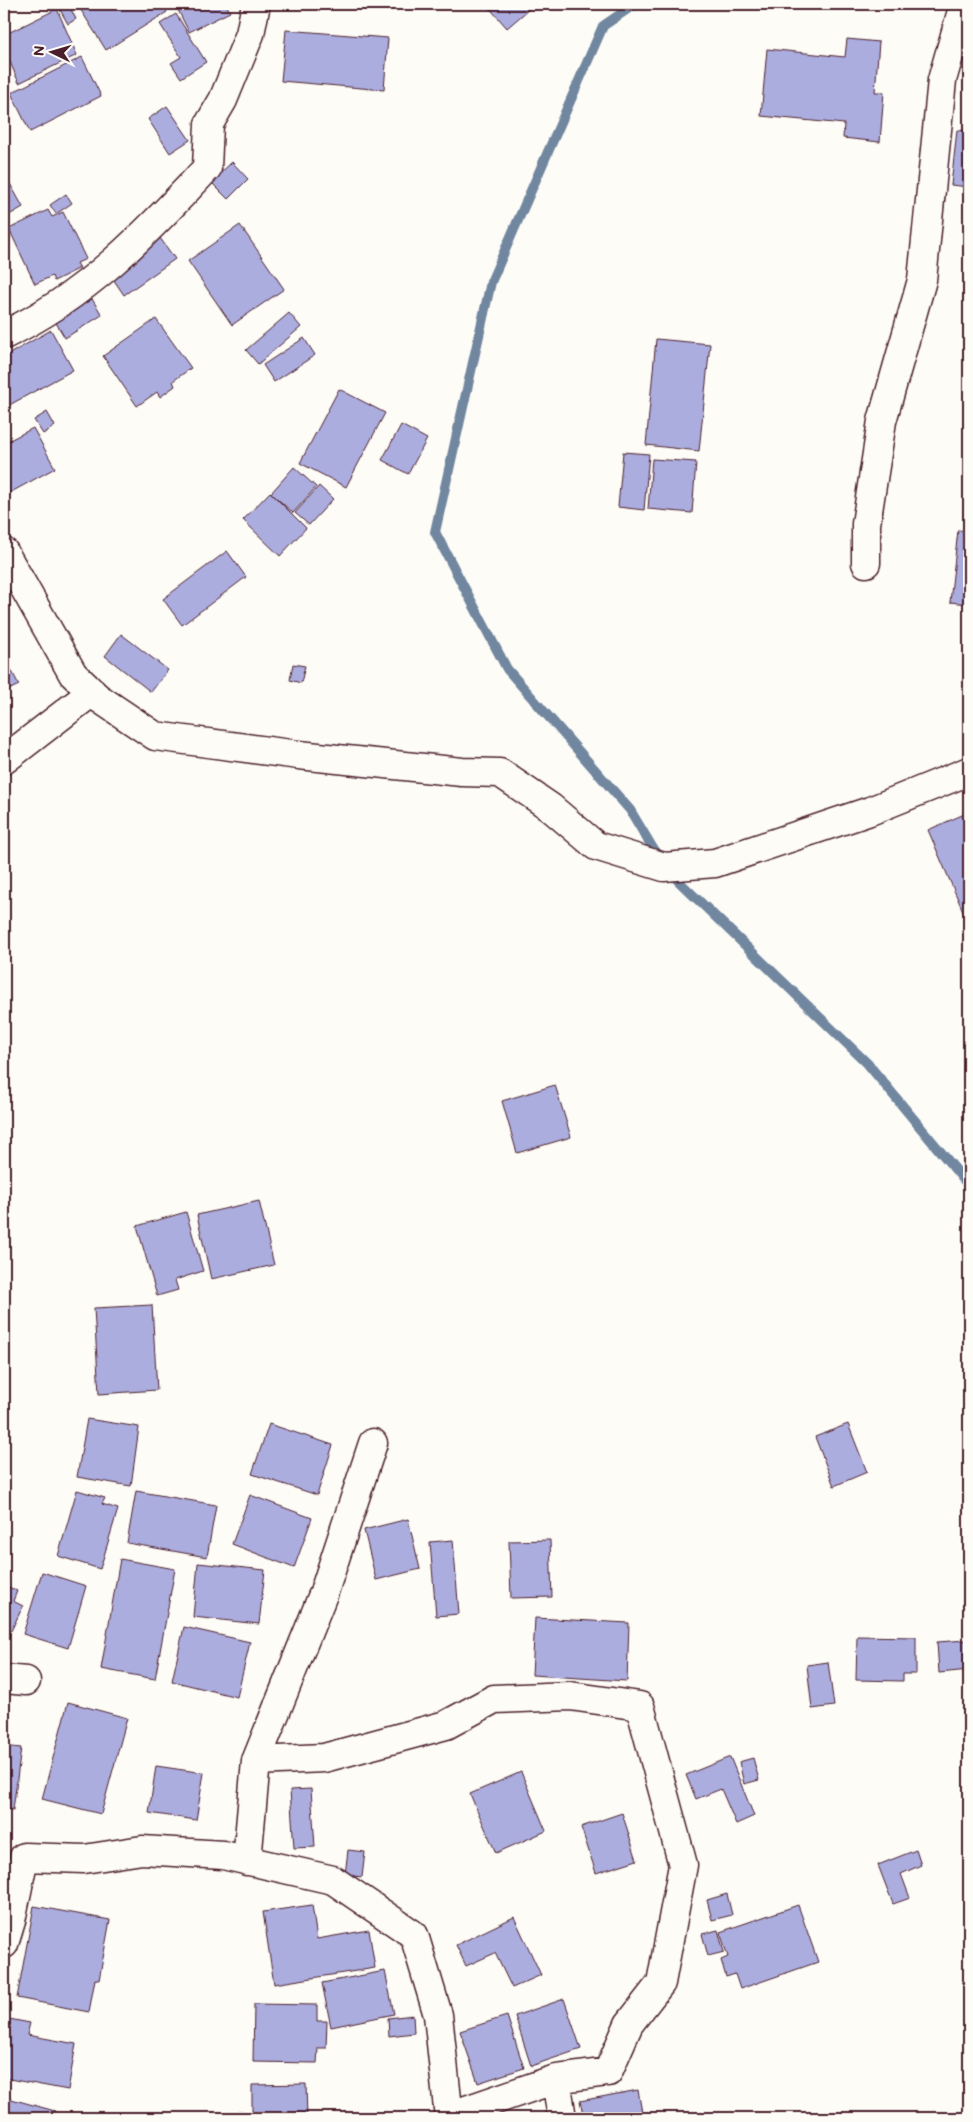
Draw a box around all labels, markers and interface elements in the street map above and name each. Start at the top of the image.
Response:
north arrow [28,28,78,78]
text: N [31,45,48,57]

